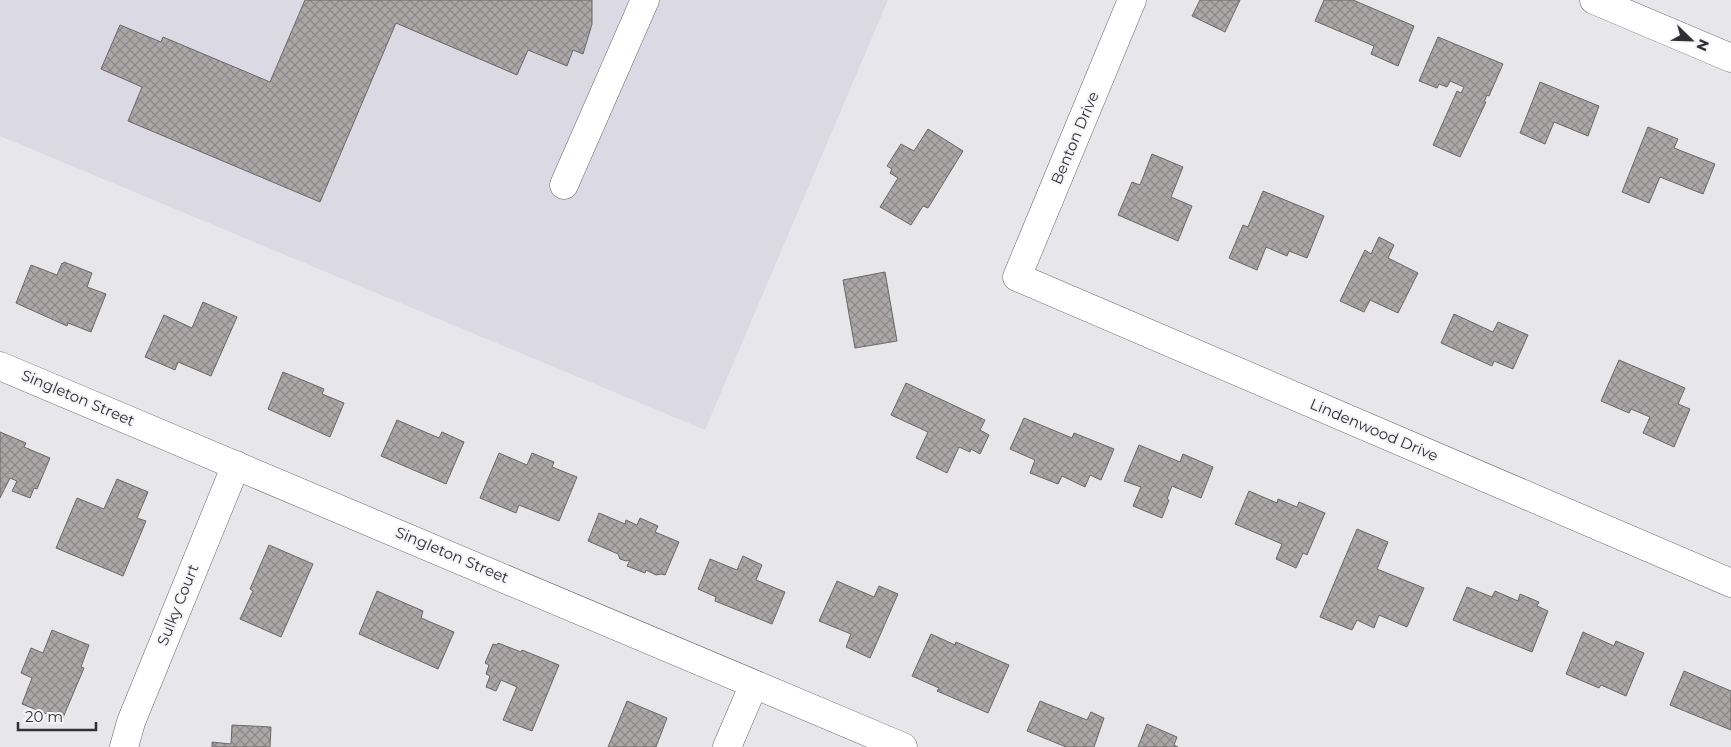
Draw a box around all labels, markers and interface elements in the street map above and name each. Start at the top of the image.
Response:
north arrow [1666,15,1716,65]
text: N [1692,36,1713,54]
street label: Benton Drive [1046,88,1103,187]
street label: Singleton Street [19,365,138,430]
street label: Lindenwood Drive [1307,394,1441,465]
street label: Singleton Street [393,522,512,587]
street label: Sulky Court [153,561,202,648]
scale bar [18,700,95,732]
text: 20 m [25,707,63,726]

